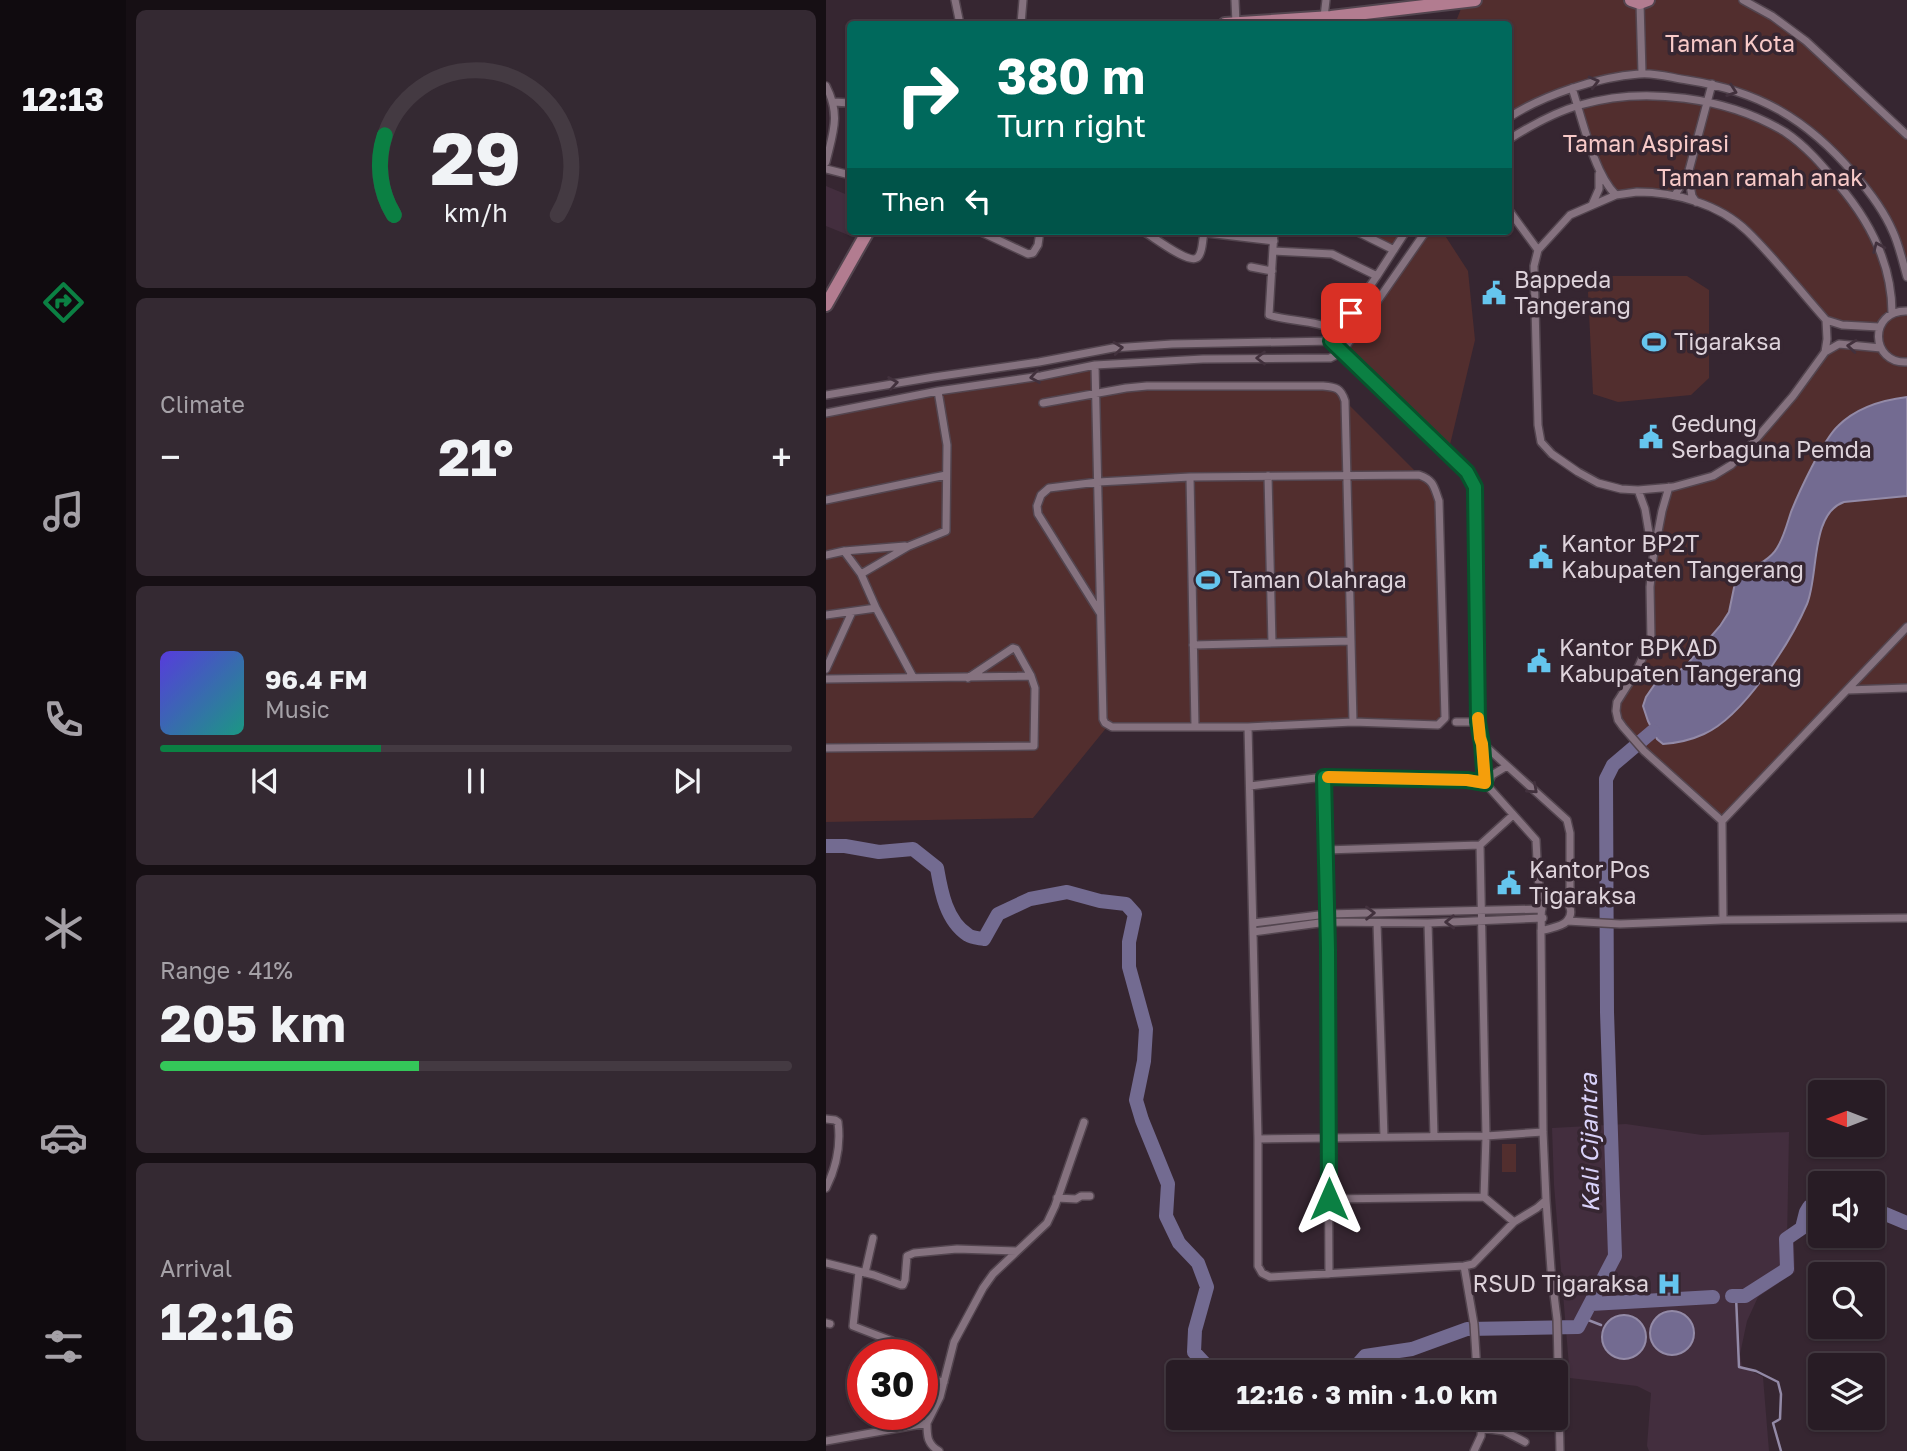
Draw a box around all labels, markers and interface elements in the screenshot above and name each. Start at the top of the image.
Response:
park label: Taman Kota [1665,29,1795,57]
text: 380 m [997,46,1145,105]
icon: right [882,49,973,140]
one-way arrow [1588,76,1600,90]
text: 12:13 [22,80,104,118]
one-way arrow [1726,82,1738,97]
text: Turn right [997,106,1146,144]
text: 29 [431,114,521,201]
park label: Taman Aspirasi [1563,129,1729,157]
park label: Taman ramah anak [1657,163,1863,191]
icon: left [959,182,997,220]
text: Then [882,186,945,217]
text: km/h [444,197,508,228]
one-way arrow [1872,242,1886,254]
place label: Bappeda Tangerang [1514,265,1631,319]
icon: directions [39,278,88,327]
public building icon: Bappeda Tangerang [1480,279,1508,307]
pin [1321,283,1381,343]
icon: arrive [1332,294,1370,332]
place label: Tigaraksa [1674,327,1781,355]
sports icon: Tigaraksa [1640,328,1668,356]
one-way arrow [1846,338,1858,353]
one-way arrow [1113,341,1124,356]
one-way arrow [1256,350,1266,366]
one-way arrow [1029,369,1041,384]
one-way arrow [887,376,899,391]
text: Climate [160,390,245,418]
place label: Gedung Serbaguna Pemda [1671,409,1872,463]
public building icon: Gedung Serbaguna Pemda [1637,423,1665,451]
text: 21° [438,425,514,487]
text: − [160,434,181,479]
text: + [771,434,792,479]
icon: music [39,487,88,536]
place label: Kantor BP2T Kabupaten Tangerang [1561,529,1804,583]
public building icon: Kantor BP2T Kabupaten Tangerang [1527,543,1555,571]
place label: Taman Olahraga [1228,565,1407,593]
sports icon: Taman Olahraga [1194,566,1222,594]
place label: Kantor BPKAD Kabupaten Tangerang [1559,633,1802,687]
public building icon: Kantor BPKAD Kabupaten Tangerang [1525,647,1553,675]
text: 96.4 FM [265,664,368,695]
icon: phone [39,695,88,744]
text: Music [265,695,330,723]
icon: previous [246,762,284,800]
icon: pause [457,762,495,800]
icon: next [668,762,706,800]
one-way arrow [1525,781,1538,794]
place label: Kantor Pos Tigaraksa [1529,855,1650,909]
public building icon: Kantor Pos Tigaraksa [1495,869,1523,897]
icon: climate [39,904,88,953]
one-way arrow [1365,905,1376,921]
one-way arrow [1444,914,1455,930]
text: Range · 41% [160,956,293,984]
text: 205 km [160,991,346,1053]
water label: Kali Cijantra [1573,1072,1605,1213]
north arrow [1808,1080,1885,1157]
map controls [1808,1080,1885,1430]
icon: car [39,1113,88,1162]
position arrow [1292,1162,1366,1236]
button: sound [1808,1171,1885,1248]
text: Arrival [160,1254,232,1282]
button: search [1808,1262,1885,1339]
place label: RSUD Tigaraksa [1473,1269,1649,1297]
hospital icon: RSUD Tigaraksa [1655,1270,1683,1298]
text: 12:16 [160,1289,295,1351]
icon: filters [39,1322,88,1371]
speed limit sign: 30 [847,1339,938,1430]
button: layers [1808,1353,1885,1430]
text: 12:16 · 3 min · 1.0 km [1236,1379,1498,1410]

